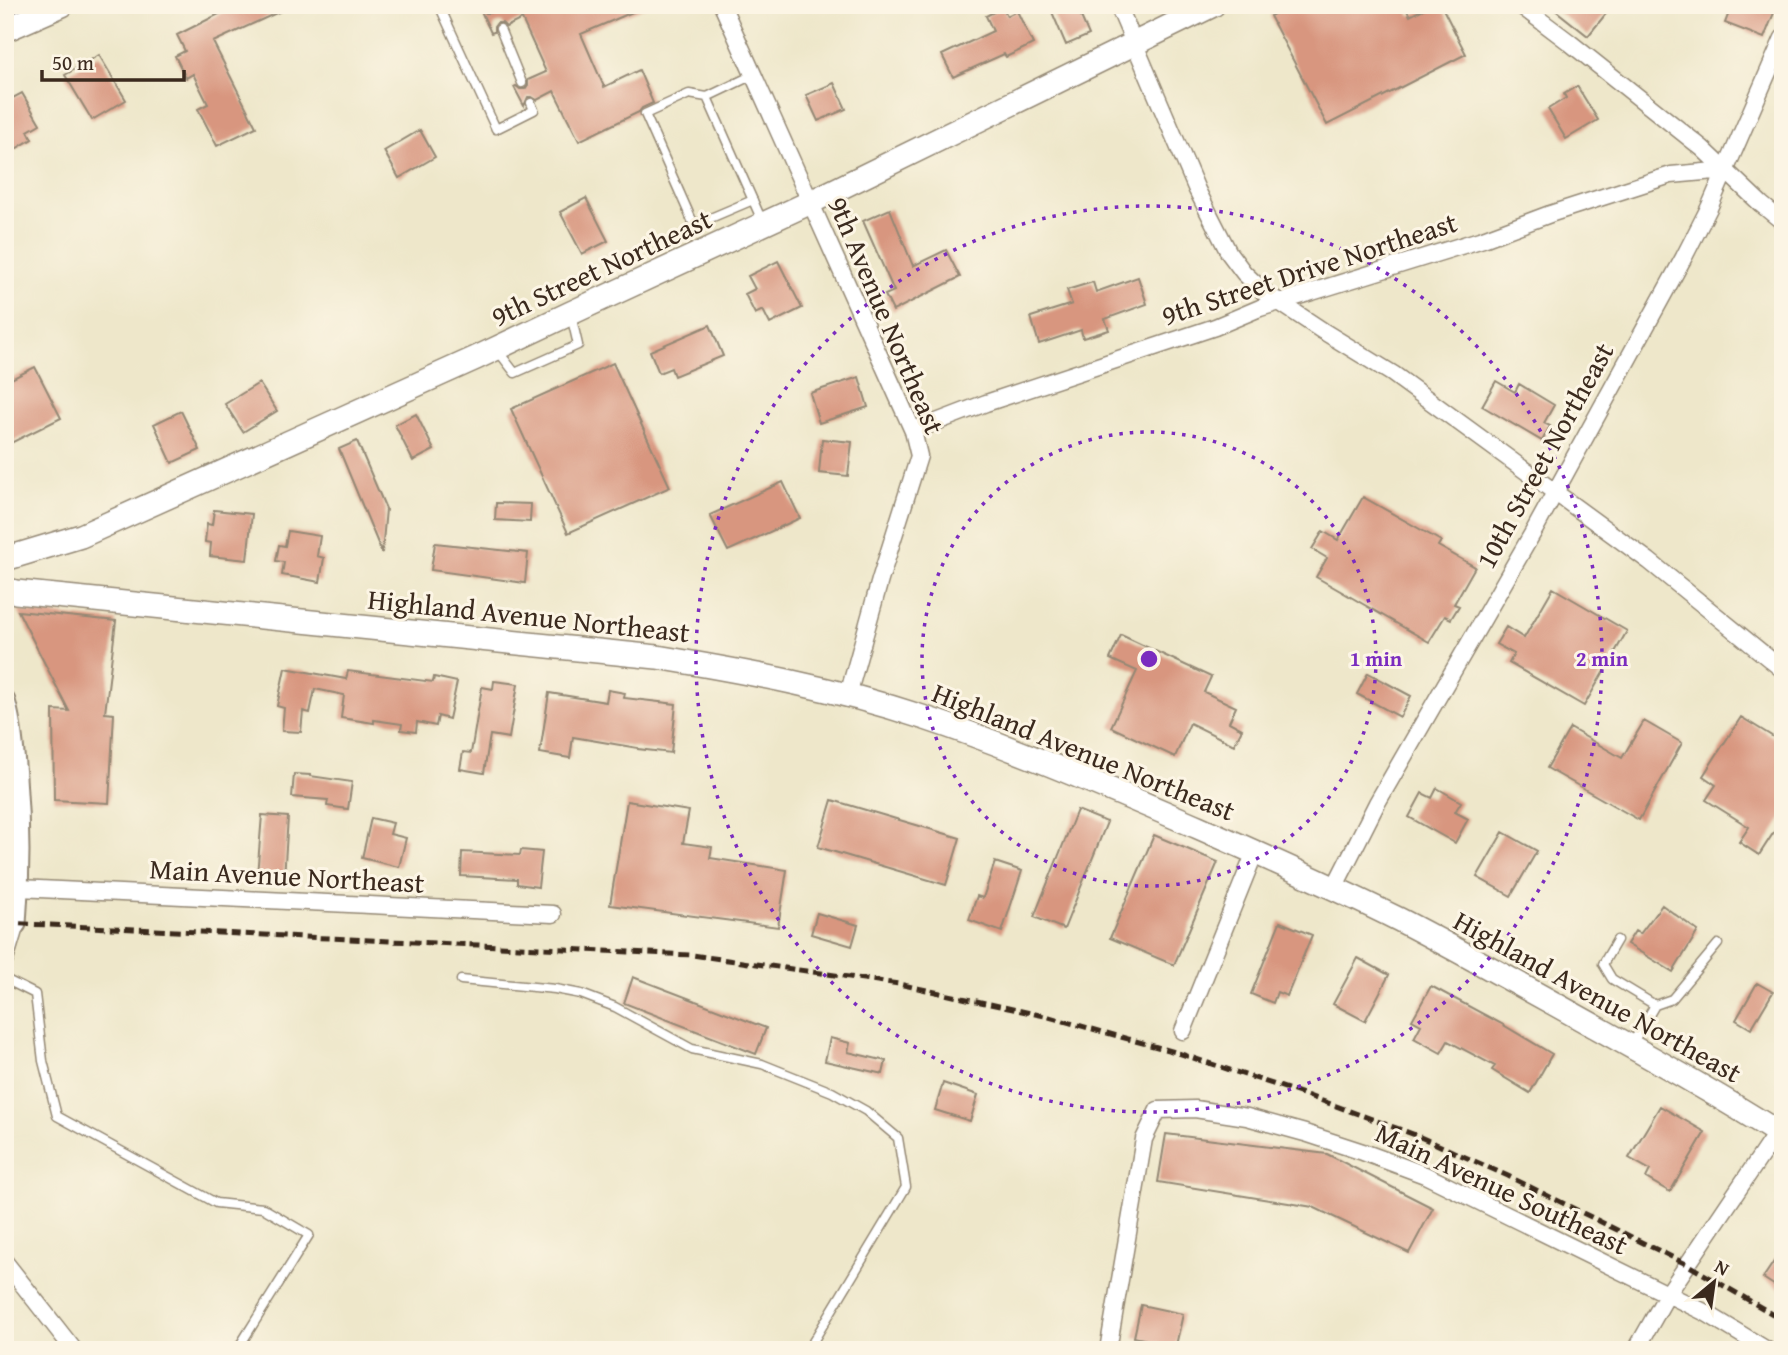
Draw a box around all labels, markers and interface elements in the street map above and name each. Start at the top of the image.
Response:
scale bar [42,38,184,82]
text: 50 m [52,47,94,78]
street label: 9th Avenue Northeast [818,190,956,440]
street label: 9th Street Northeast [484,198,718,336]
street label: 9th Street Drive Northeast [1156,201,1462,335]
street label: 10th Street Northeast [1465,334,1623,576]
street label: Highland Avenue Northeast [366,578,692,652]
text: 1 min [1350,643,1403,674]
text: 2 min [1576,643,1629,674]
centre of rings [1137,647,1161,671]
street label: Highland Avenue Northeast [926,671,1242,831]
street label: Main Avenue Northeast [148,847,426,903]
street label: Highland Avenue Northeast [1447,900,1749,1092]
street label: Main Avenue Southeast [1369,1111,1635,1265]
north arrow [1680,1246,1750,1316]
text: N [1710,1252,1735,1283]

